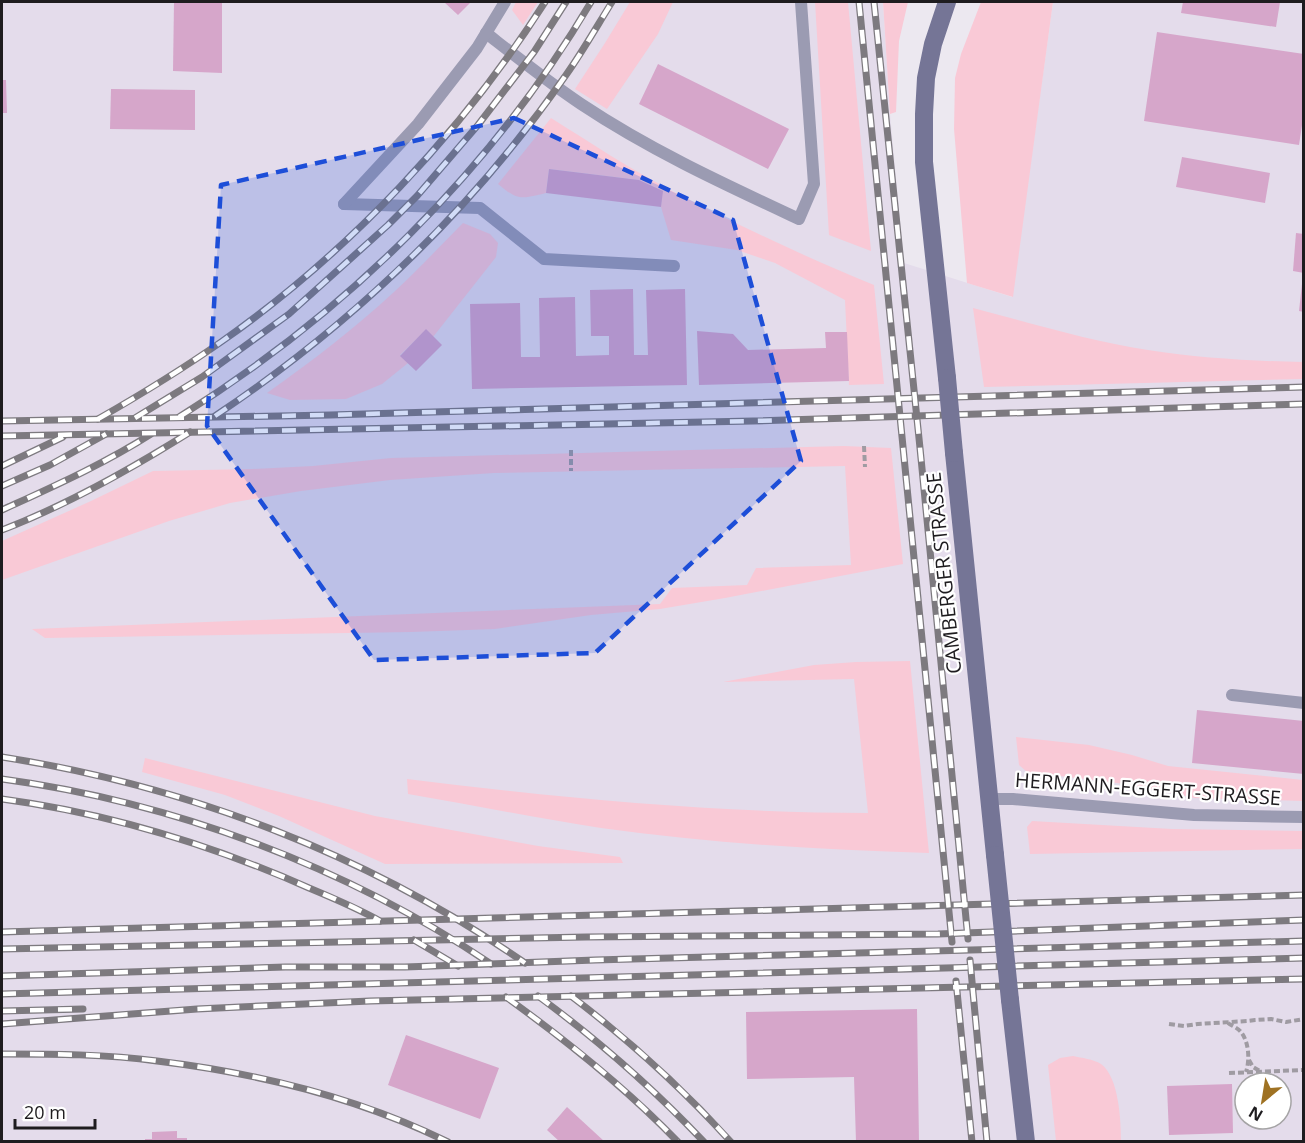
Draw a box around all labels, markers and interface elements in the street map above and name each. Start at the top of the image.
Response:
street label: CAMBERGER STRASSE [919,471,968,675]
street label: HERMANN-EGGERT-STRASSE [1014,766,1282,811]
north arrow [1233,1071,1293,1131]
scale bar [15,1092,94,1130]
text: 20 m [24,1100,66,1124]
text: N [1244,1101,1267,1127]

